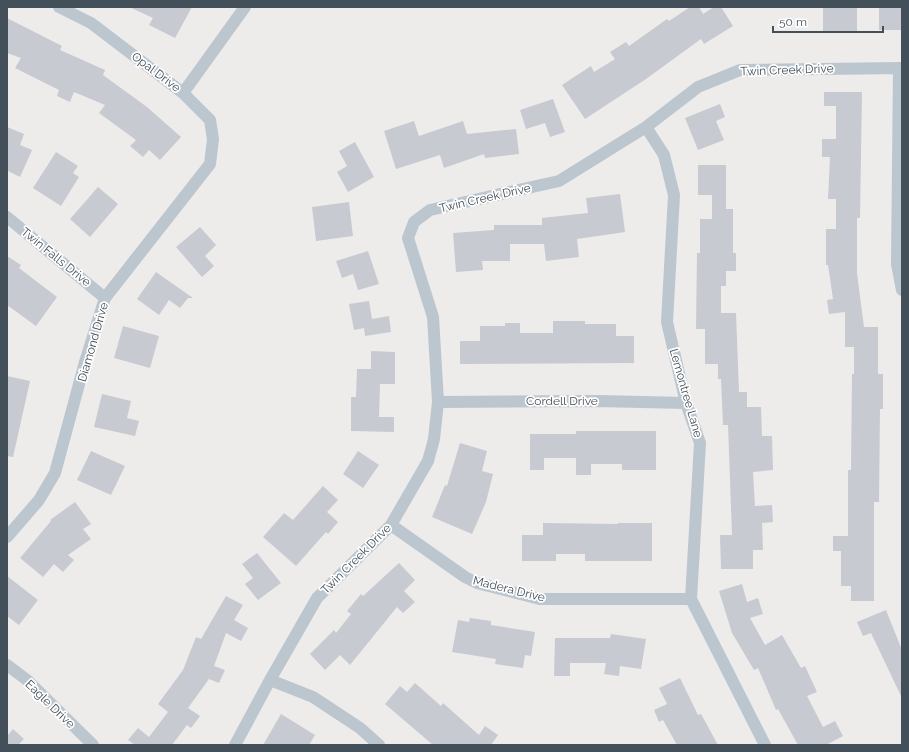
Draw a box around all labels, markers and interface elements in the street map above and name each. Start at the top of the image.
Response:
scale bar [773,8,883,34]
text: 50 m [779,15,807,29]
street label: Opal Drive [129,49,183,95]
street label: Twin Creek Drive [740,61,834,79]
street label: Twin Creek Drive [438,181,532,215]
street label: Twin Falls Drive [18,225,94,289]
street label: Diamond Drive [75,301,111,383]
street label: Lemontree Lane [667,347,705,439]
street label: Cordell Drive [526,394,598,408]
street label: Twin Creek Drive [318,521,394,597]
street label: Madera Drive [471,573,547,605]
street label: Eagle Drive [22,677,78,731]

